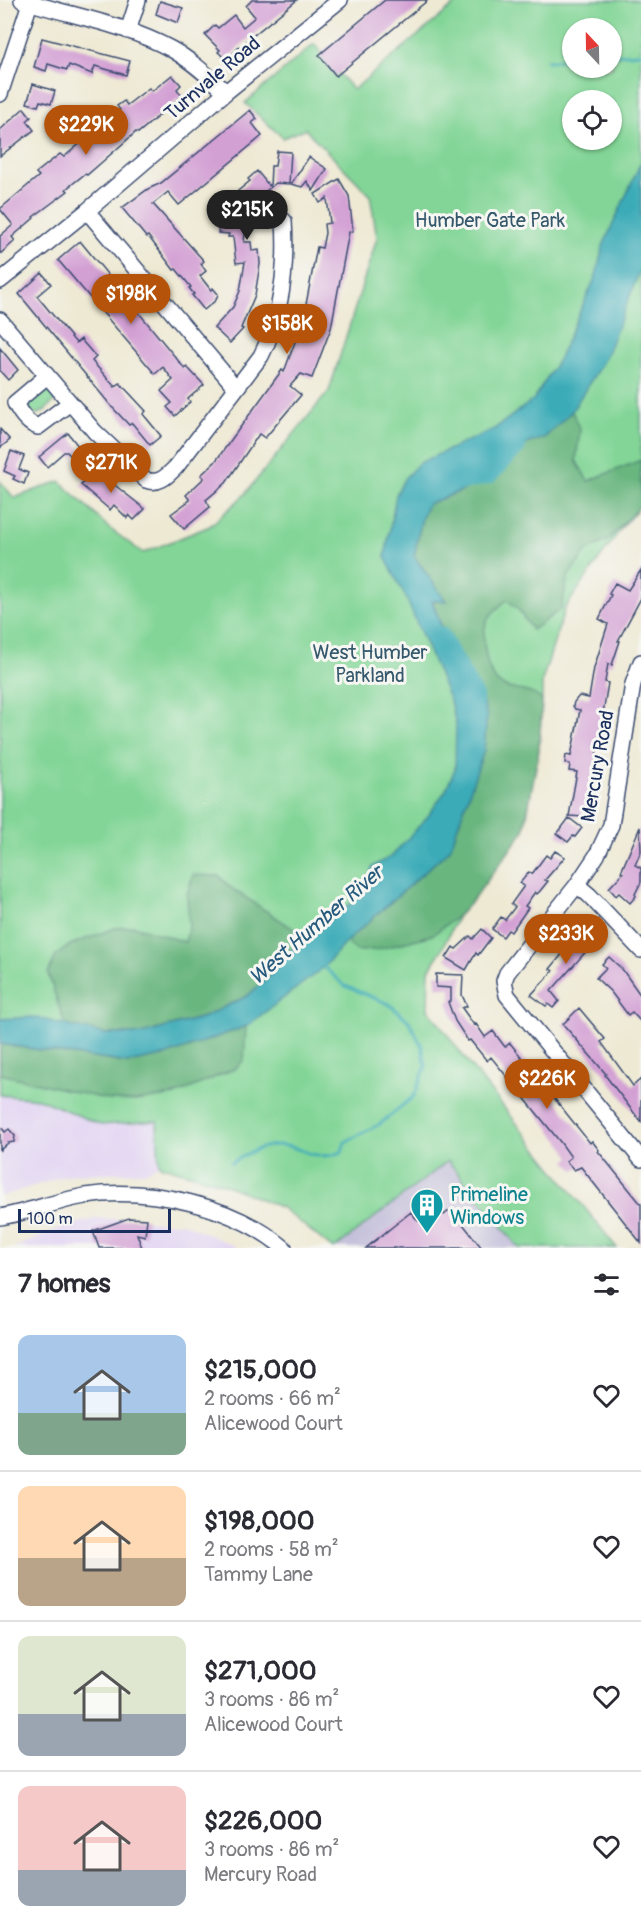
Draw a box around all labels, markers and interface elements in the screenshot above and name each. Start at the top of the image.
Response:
north arrow [562,18,622,78]
map controls [562,18,622,150]
street label: Turnvale Road [159,31,265,126]
button: locate [562,90,622,150]
pin: $229K [44,105,128,156]
text: $229K [58,112,114,137]
pin: $215K [205,190,289,241]
text: $215K [221,197,273,222]
park label: Humber Gate Park [415,208,566,233]
pin: $198K [89,274,173,325]
text: $198K [105,281,157,306]
pin: $158K [245,304,329,355]
text: $158K [261,311,313,336]
pin: $271K [69,443,153,494]
text: $271K [85,450,137,475]
park label: West Humber Parkland [313,640,427,688]
street label: Mercury Road [575,708,620,824]
water label: West Humber River [244,858,391,991]
pin: $233K [524,914,608,965]
text: $233K [538,921,594,946]
pin: $226K [505,1059,589,1110]
text: $226K [519,1066,575,1091]
place label: Primeline Windows [450,1182,528,1230]
building icon: Primeline Windows [409,1187,445,1234]
scale bar [18,1206,171,1234]
text: 100 m [27,1209,73,1229]
text: 7 homes [18,1268,110,1300]
icon: filters [590,1268,623,1301]
text: $215,000 [204,1354,317,1386]
icon: home [66,1359,138,1431]
icon: heart [590,1379,623,1412]
text: 2 rooms · 66 m² [204,1386,341,1411]
text: Alicewood Court [204,1411,343,1436]
text: $198,000 [204,1505,315,1537]
icon: home [66,1510,138,1582]
icon: heart [590,1530,623,1563]
text: 2 rooms · 58 m² [204,1537,339,1562]
text: Tammy Lane [204,1562,313,1587]
text: $271,000 [204,1655,316,1687]
icon: home [66,1660,138,1732]
icon: heart [590,1680,623,1713]
text: 3 rooms · 86 m² [204,1687,339,1712]
text: Alicewood Court [204,1712,343,1737]
text: $226,000 [204,1805,322,1837]
icon: home [66,1810,138,1882]
icon: heart [590,1830,623,1863]
text: 3 rooms · 86 m² [204,1837,339,1862]
text: Mercury Road [204,1862,317,1887]

